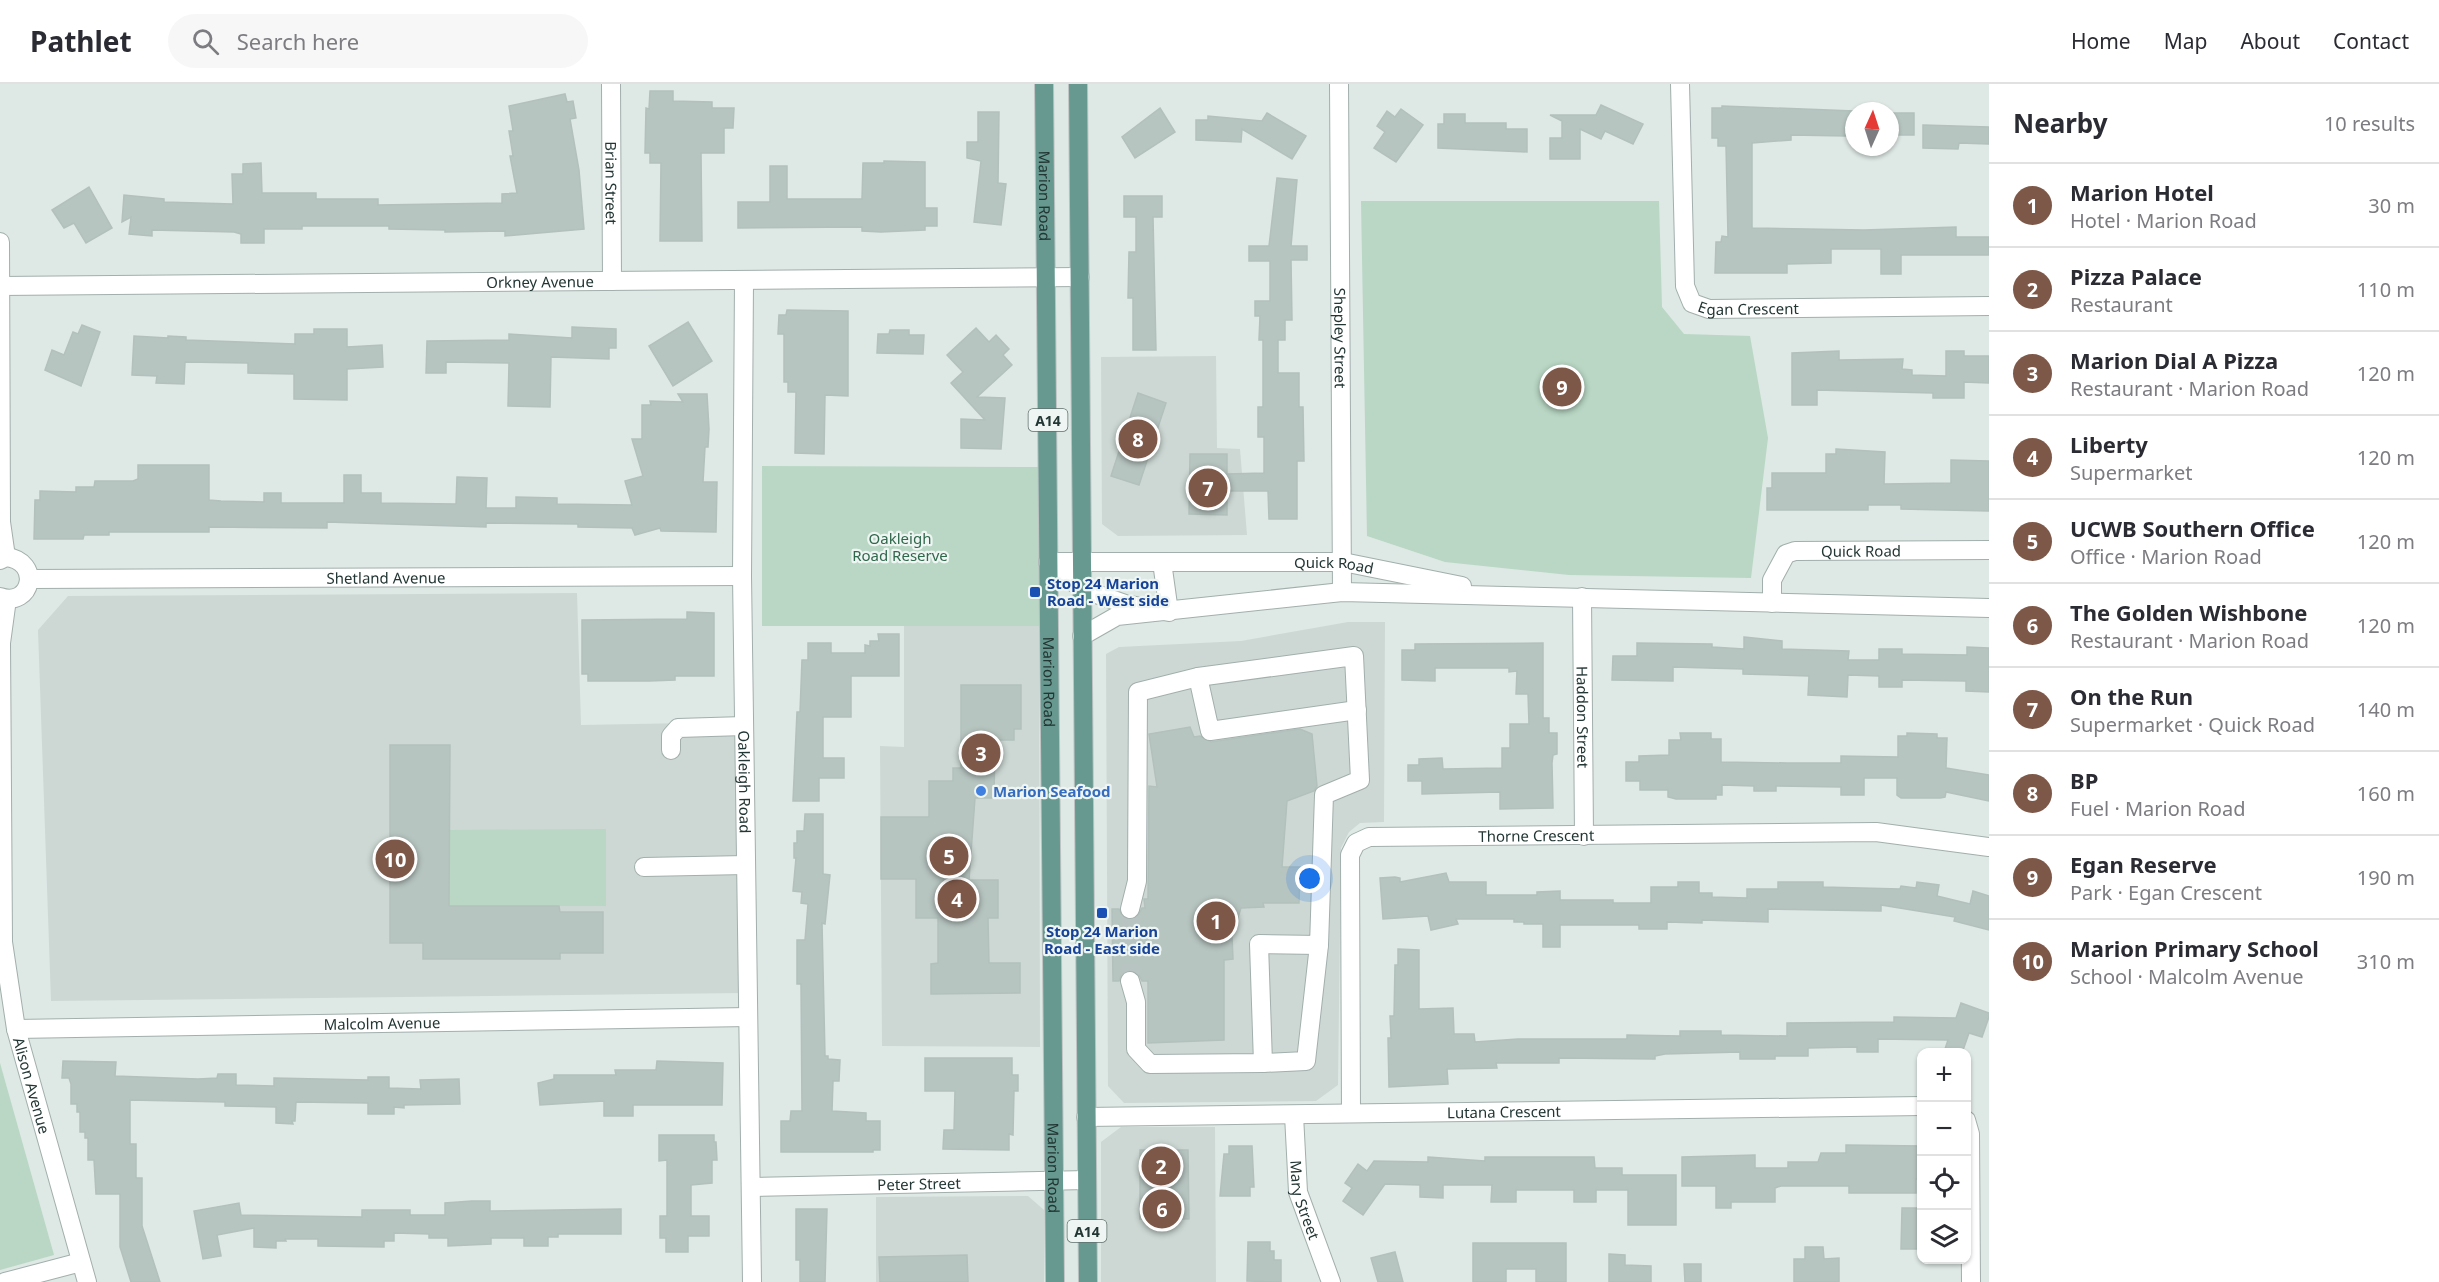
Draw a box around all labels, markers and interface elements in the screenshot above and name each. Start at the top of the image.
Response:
search box [168,14,588,68]
text: Pathlet [30,22,132,60]
icon: search [189,25,222,58]
text: Search here [237,26,359,56]
text: Home [2071,27,2131,55]
text: Map [2164,27,2207,55]
text: About [2240,27,2300,55]
text: Contact [2333,27,2409,55]
north arrow [1845,102,1899,156]
text: Nearby [2013,105,2108,141]
text: 10 results [2324,110,2415,137]
street label: Brian Street [601,141,622,225]
street label: Marion Road [1035,151,1055,241]
text: Marion Hotel [2070,177,2214,207]
text: 1 [2027,192,2038,219]
text: 30 m [2368,192,2415,219]
text: Hotel · Marion Road [2070,207,2257,234]
text: Pizza Palace [2070,261,2202,291]
street label: Orkney Avenue [486,271,594,292]
text: 2 [2027,276,2038,303]
text: 110 m [2357,276,2415,303]
street label: Shepley Street [1330,288,1351,389]
text: Restaurant [2070,291,2173,318]
street label: Egan Crescent [1696,296,1800,319]
text: Marion Dial A Pizza [2070,345,2278,375]
text: 3 [2027,360,2038,387]
text: 120 m [2357,360,2415,387]
pin: 9 [1542,364,1582,410]
text: Restaurant · Marion Road [2070,375,2309,402]
road number: A14 [1028,409,1068,431]
pin: 8 [1118,416,1158,462]
text: Liberty [2070,429,2148,459]
text: 4 [2027,444,2038,471]
text: 120 m [2357,444,2415,471]
text: Supermarket [2070,459,2193,486]
pin: 7 [1188,466,1228,510]
text: UCWB Southern Office [2070,513,2315,543]
park label: Oakleigh Road Reserve [852,528,948,565]
text: 5 [2027,528,2038,555]
text: 120 m [2357,528,2415,555]
street label: Quick Road [1821,540,1901,561]
text: Office · Marion Road [2070,543,2262,570]
street label: Quick Road [1294,552,1375,578]
street label: Shetland Avenue [327,567,445,588]
place label: Stop 24 Marion Road - West side [1047,573,1169,610]
marker: Stop 24 Marion Road - West side [1028,585,1042,599]
text: The Golden Wishbone [2070,597,2307,627]
text: 6 [2027,612,2038,639]
text: 120 m [2357,612,2415,639]
text: Restaurant · Marion Road [2070,627,2309,654]
street label: Marion Road [1039,637,1060,727]
street label: Haddon Street [1573,666,1593,769]
text: On the Run [2070,681,2193,711]
text: 7 [2027,696,2038,723]
text: 140 m [2357,696,2415,723]
text: Supermarket · Quick Road [2070,711,2315,738]
street label: Oakleigh Road [734,730,756,834]
pin: 3 [962,730,1000,776]
text: BP [2070,765,2098,795]
text: 8 [2027,780,2038,807]
text: 160 m [2357,780,2415,807]
place label: Marion Seafood [993,781,1111,801]
marker: Marion Seafood [974,784,988,798]
text: Fuel · Marion Road [2070,795,2245,822]
street label: Thorne Crescent [1478,825,1595,846]
pin: 5 [930,834,968,878]
pin: 10 [376,836,414,882]
text: Egan Reserve [2070,849,2217,879]
your location [1295,864,1324,893]
text: 9 [2027,864,2038,891]
text: 190 m [2357,864,2415,891]
pin: 4 [938,876,976,922]
text: Park · Egan Crescent [2070,879,2262,906]
pin: 1 [1196,898,1236,944]
marker: Stop 24 Marion Road - East side [1095,906,1109,920]
place label: Stop 24 Marion Road - East side [1044,921,1160,958]
text: Marion Primary School [2070,933,2319,963]
text: 10 [2021,948,2044,975]
text: 310 m [2357,948,2415,975]
text: School · Malcolm Avenue [2070,963,2304,990]
street label: Malcolm Avenue [323,1012,440,1034]
street label: Alison Avenue [9,1035,55,1136]
map controls [1917,1048,1971,1264]
button: + [1917,1048,1971,1102]
street label: Lutana Crescent [1447,1101,1562,1122]
button: − [1917,1102,1971,1156]
street label: Marion Road [1044,1123,1064,1213]
pin: 2 [1142,1144,1180,1188]
button: locate [1917,1156,1971,1210]
street label: Mary Street [1286,1160,1325,1243]
street label: Peter Street [877,1173,961,1194]
pin: 6 [1142,1186,1182,1232]
button: layers [1917,1210,1971,1264]
road number: A14 [1068,1220,1106,1242]

